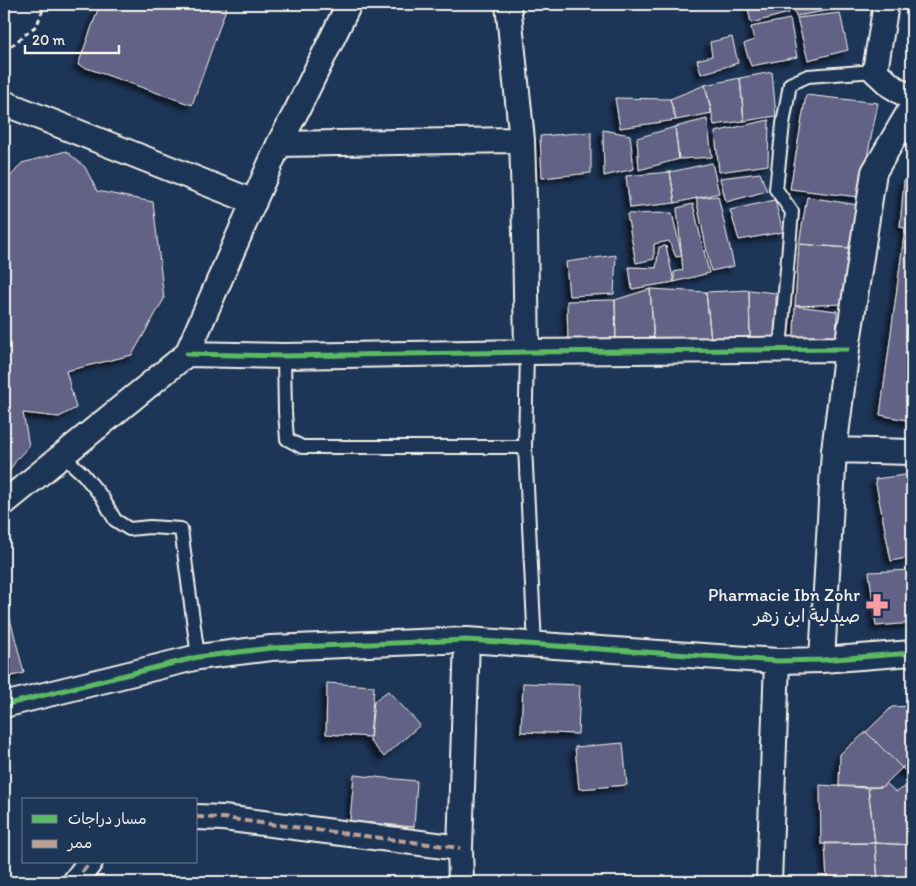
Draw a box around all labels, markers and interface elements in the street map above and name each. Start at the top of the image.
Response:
scale bar [25,22,119,54]
text: 20 m [32,31,66,49]
place label: Pharmacie Ibn Zohr صيدلية ابن زهر [708,584,860,627]
pharmacy icon: Pharmacie Ibn Zohr صيدلية ابن زهر [864,592,890,618]
legend [22,798,198,864]
text: مسار دراجات [68,810,147,828]
text: ممر [66,834,92,852]

